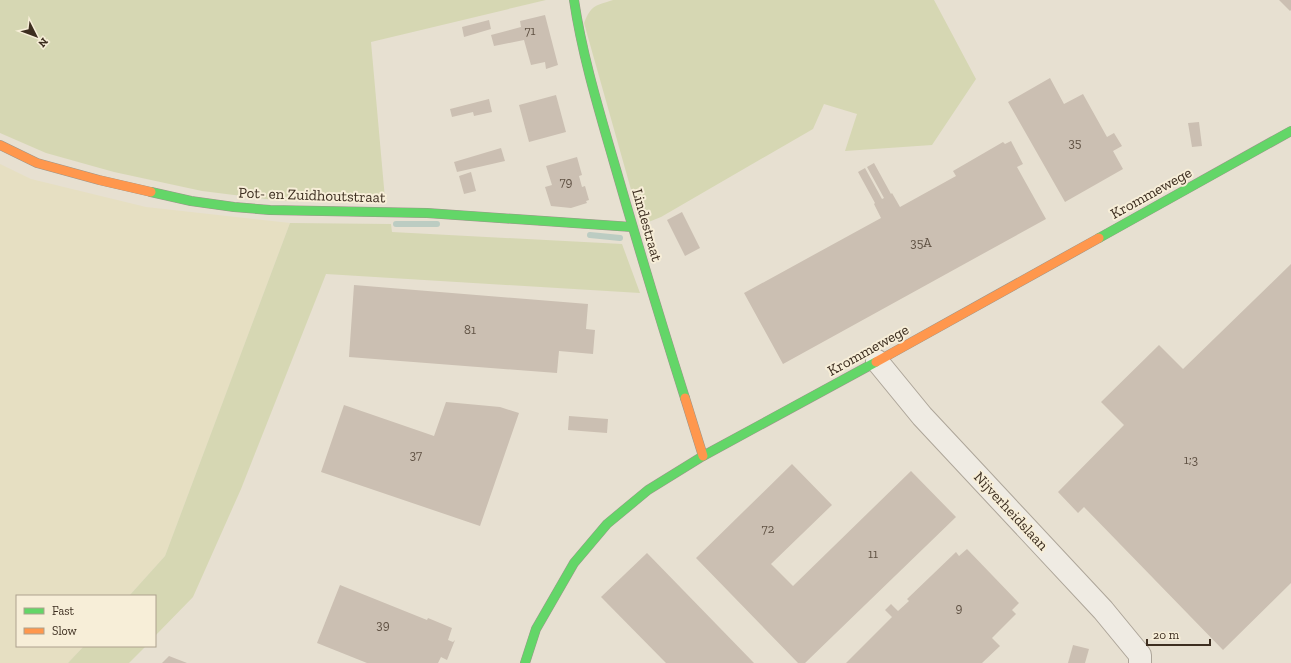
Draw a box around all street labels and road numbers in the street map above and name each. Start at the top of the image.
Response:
street label: Krommewege [1107,163,1195,223]
street label: Pot- en Zuidhoutstraat [238,183,386,207]
street label: Lindestraat [628,187,666,264]
street label: Krommewege [824,320,912,380]
street label: Nijverheidslaan [970,468,1052,554]

